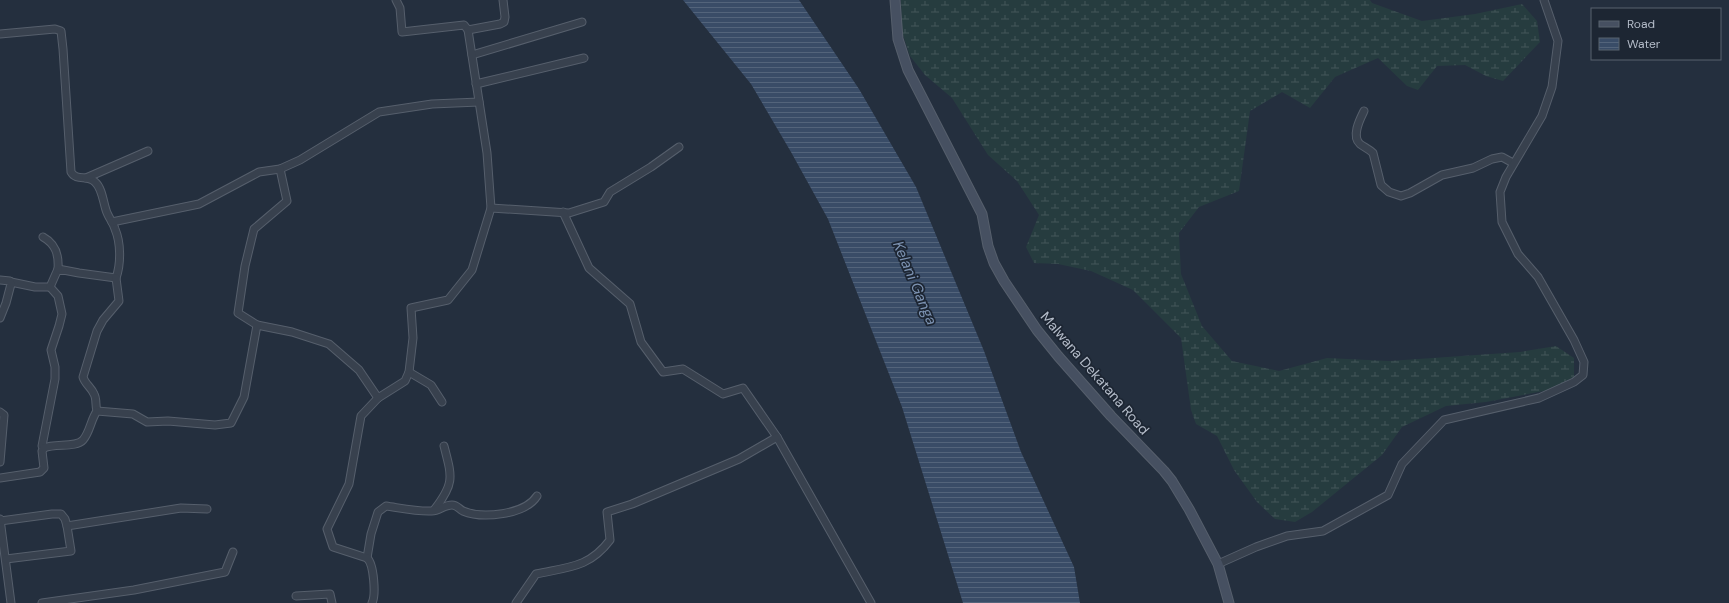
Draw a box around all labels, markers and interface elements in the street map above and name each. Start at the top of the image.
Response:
legend [1591,8,1721,60]
text: Road [1627,16,1655,32]
text: Water [1627,36,1661,52]
water label: Kelani Ganga [888,238,942,328]
street label: Malwana Dekatana Road [1037,308,1153,438]

